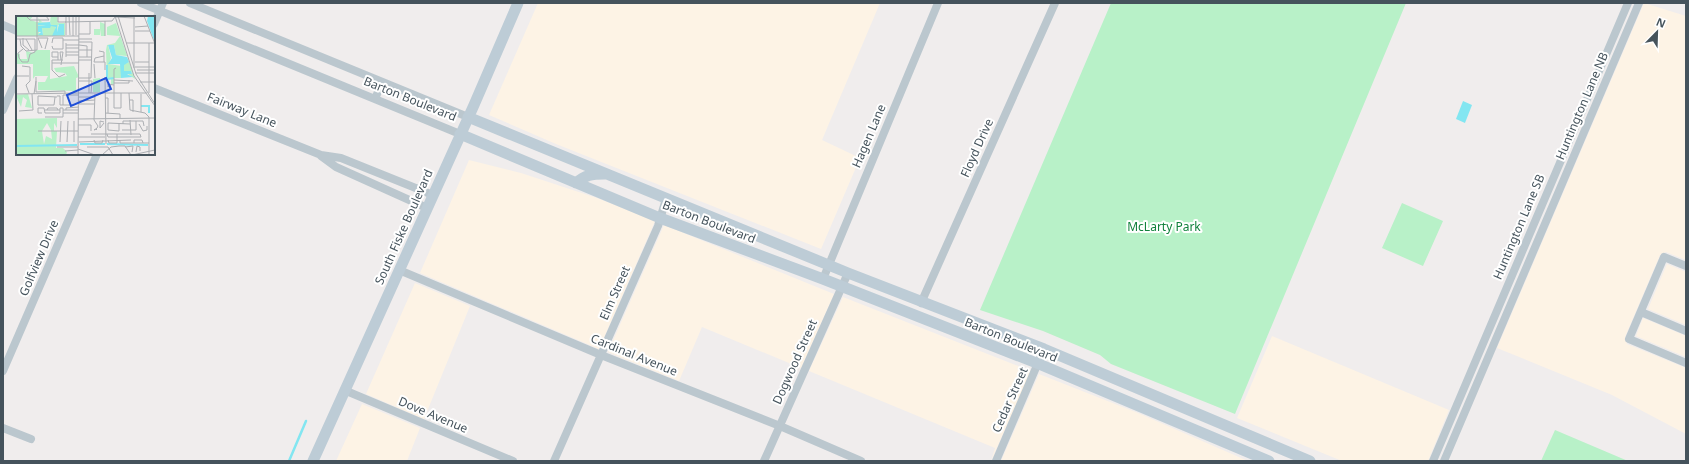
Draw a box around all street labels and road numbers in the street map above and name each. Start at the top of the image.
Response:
street label: Huntington Lane NB [1551,49,1612,162]
street label: Barton Boulevard [361,72,459,125]
street label: Fairway Lane [205,88,280,131]
street label: Hagen Lane [848,101,890,170]
street label: Floyd Drive [956,116,997,180]
street label: South Fiske Boulevard [370,166,437,287]
street label: Huntington Lane SB [1489,171,1548,282]
street label: Barton Boulevard [660,196,758,247]
street label: Golfview Drive [15,217,62,298]
street label: Elm Street [595,262,634,323]
street label: Barton Boulevard [962,313,1060,366]
street label: Dogwood Street [768,316,821,407]
street label: Cardinal Avenue [588,329,680,380]
street label: Cedar Street [988,364,1032,435]
street label: Dove Avenue [396,392,471,437]

